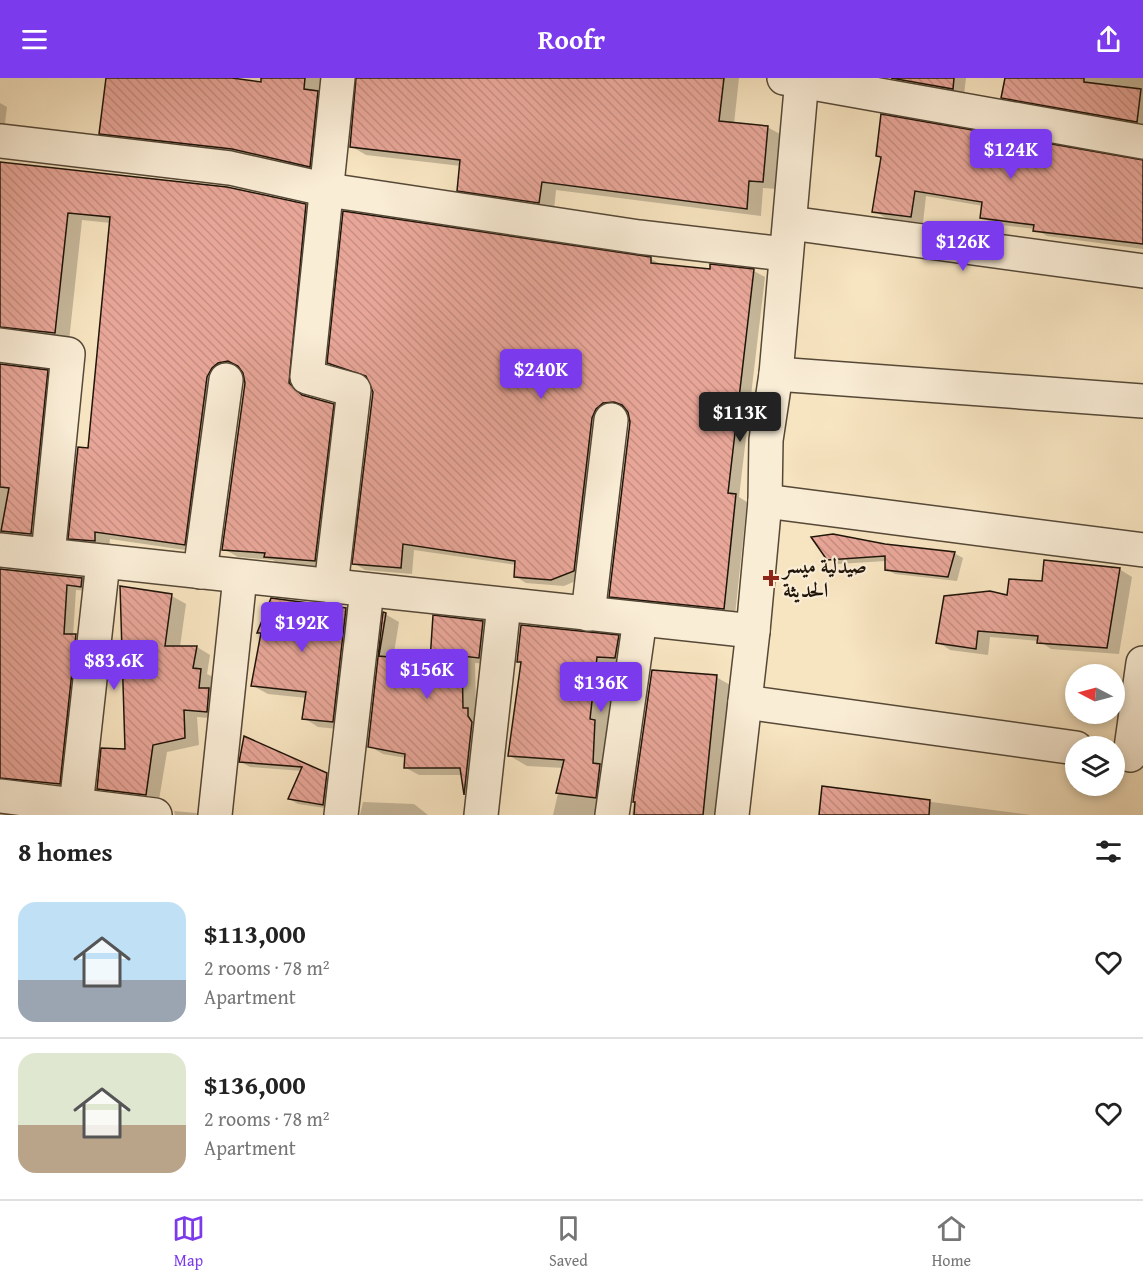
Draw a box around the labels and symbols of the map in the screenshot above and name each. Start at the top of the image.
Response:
pin: $124K [969,129,1053,180]
pin: $126K [921,221,1005,272]
pin: $240K [499,349,583,400]
pin: $113K [698,392,782,443]
place label: صيدلية ميسر الحديثة [780,550,867,605]
marker: صيدلية ميسر الحديثة [764,571,778,585]
pin: $192K [260,602,344,653]
pin: $83.6K [65,640,163,691]
pin: $156K [385,649,469,700]
pin: $136K [559,662,643,713]
north arrow [1065,664,1125,724]

